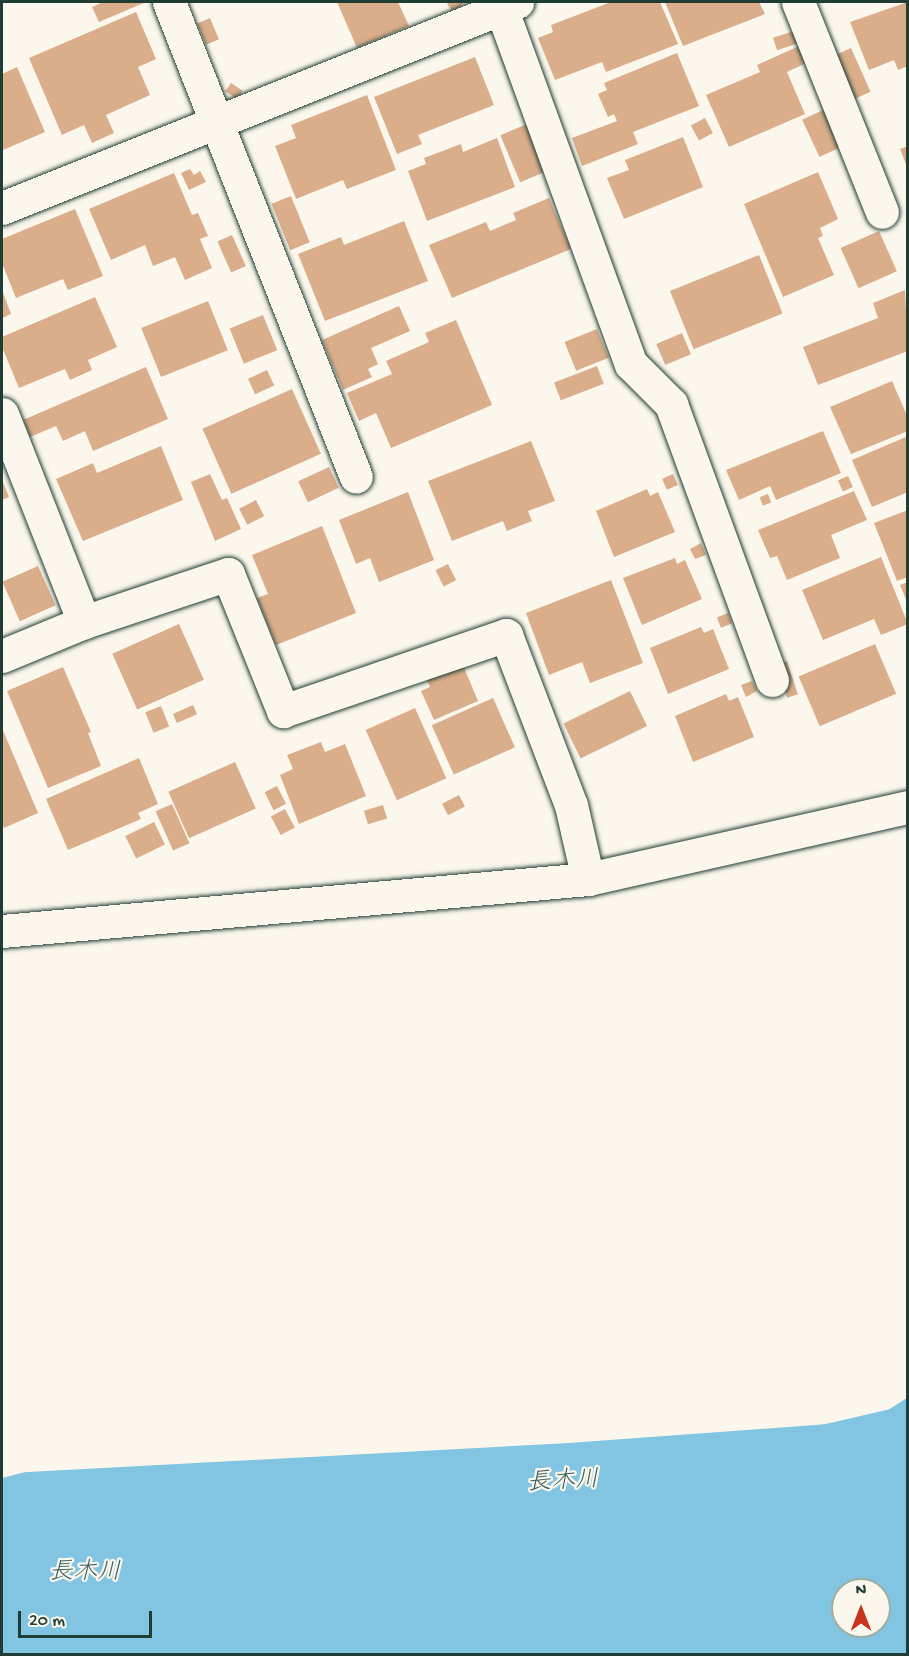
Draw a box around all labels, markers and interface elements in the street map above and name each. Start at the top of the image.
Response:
water label: 長木川 [526,1467,600,1499]
water label: 長木川 [49,1560,121,1588]
north arrow [831,1578,891,1638]
text: N [856,1582,866,1601]
scale bar [21,1599,154,1637]
text: 20 m [29,1611,65,1632]

